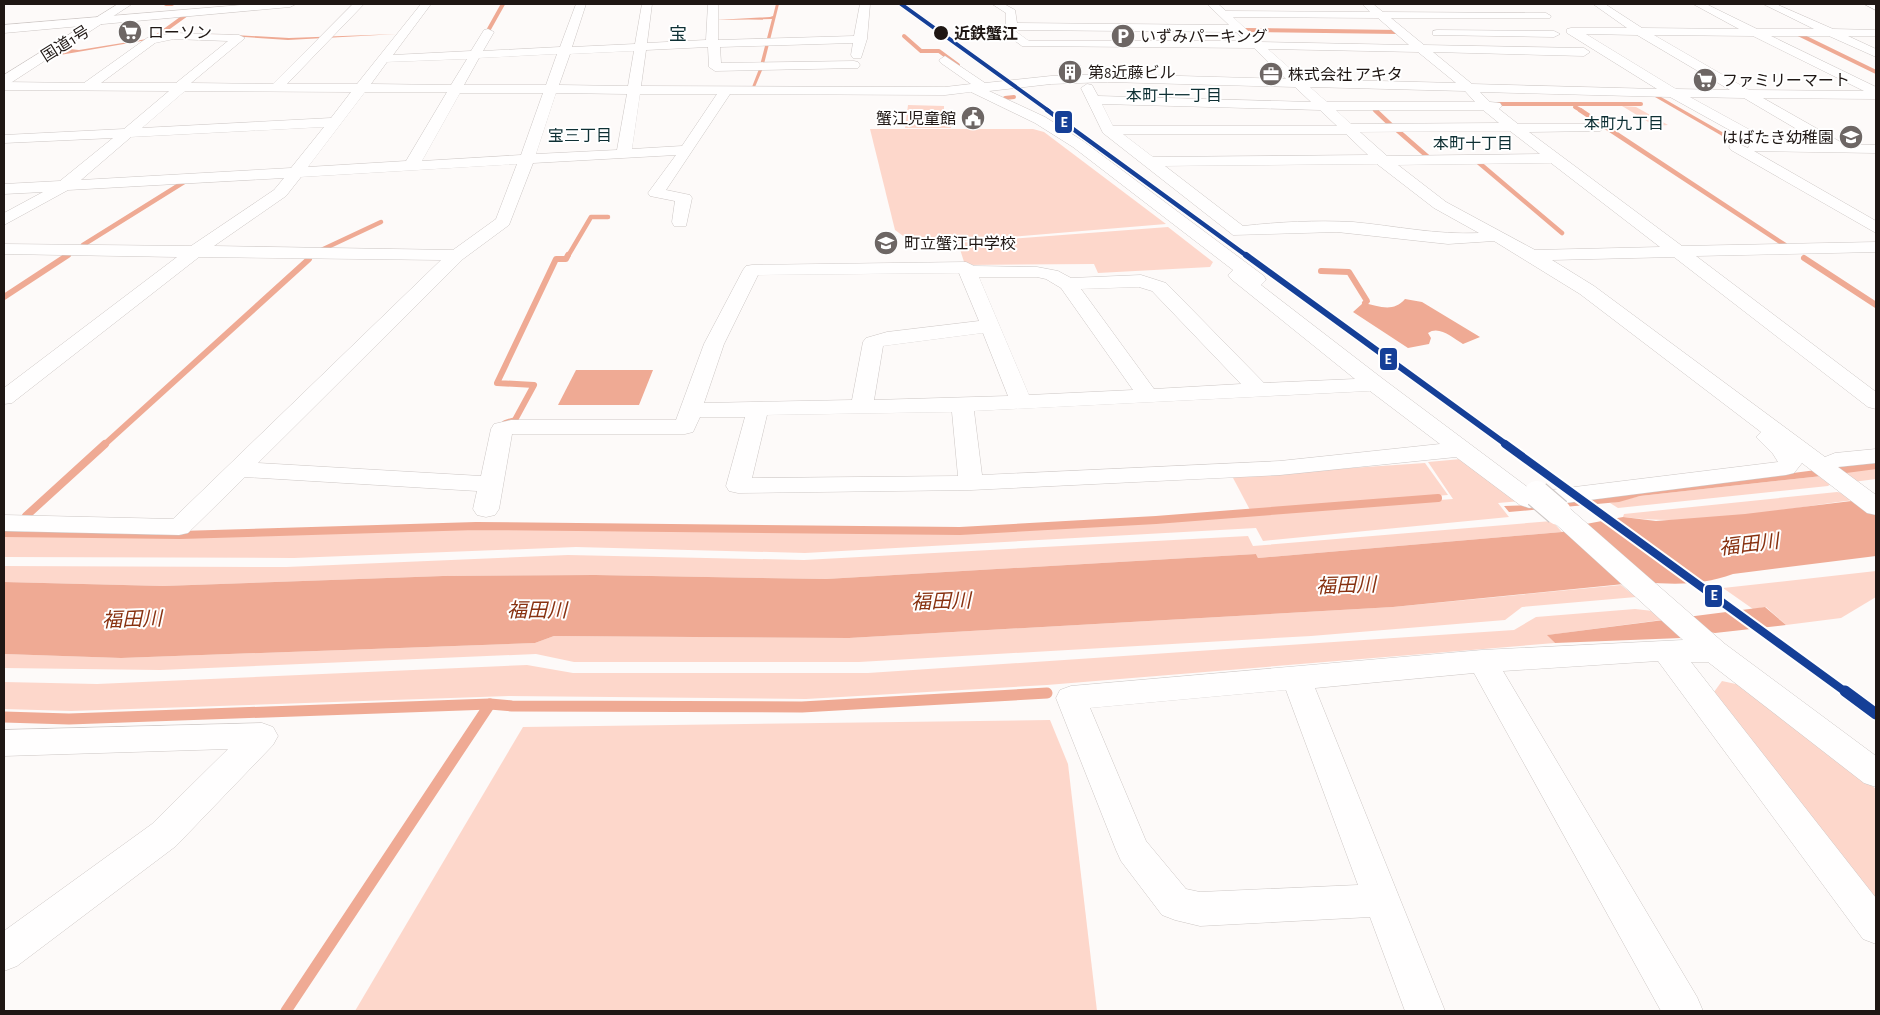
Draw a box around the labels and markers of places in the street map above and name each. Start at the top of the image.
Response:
supermarket icon: ローソン [117,19,143,45]
parking icon: いずみパーキング [1110,23,1136,49]
marker: 近鉄蟹江 [932,24,950,42]
place label: 近鉄蟹江 [954,24,1018,42]
place label: ローソン [148,25,212,41]
place label: いずみパーキング [1140,28,1268,45]
building icon: 第8近藤ビル [1057,59,1083,85]
office icon: 株式会社 アキタ [1258,61,1284,87]
place label: 第8近藤ビル [1088,64,1176,81]
place label: 株式会社 アキタ [1288,66,1403,83]
supermarket icon: ファミリーマート [1692,67,1718,93]
place label: ファミリーマート [1722,73,1850,89]
public building icon: 蟹江児童館 [960,105,986,131]
place label: 蟹江児童館 [876,110,956,127]
school or university icon: はばたき幼稚園 [1838,124,1864,150]
place label: はばたき幼稚園 [1722,129,1834,146]
school or university icon: 町立蟹江中学校 [873,230,899,256]
place label: 町立蟹江中学校 [904,235,1016,252]

